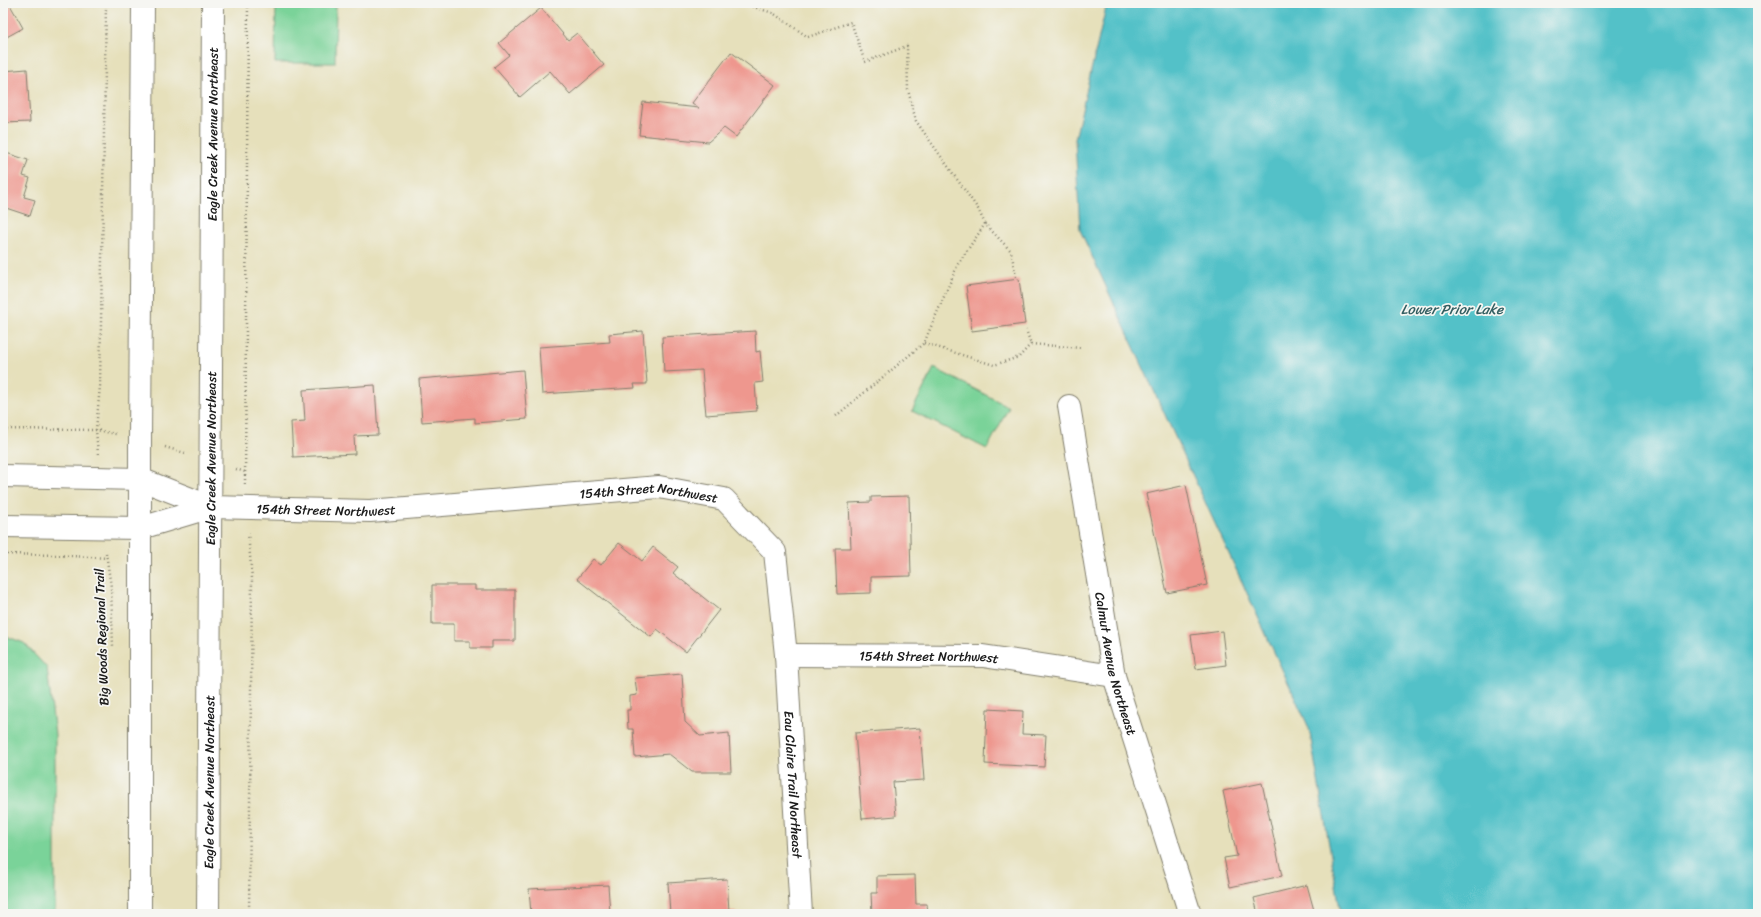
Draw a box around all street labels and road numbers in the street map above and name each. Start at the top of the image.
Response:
street label: Eagle Creek Avenue Northeast [201,47,225,221]
street label: Eagle Creek Avenue Northeast [199,371,223,545]
street label: 154th Street Northwest [579,476,720,510]
street label: 154th Street Northwest [256,497,397,523]
street label: Big Woods Regional Trail [88,568,115,706]
street label: Calmut Avenue Northeast [1088,590,1143,739]
street label: 154th Street Northwest [859,644,1000,670]
street label: Eagle Creek Avenue Northeast [197,695,221,869]
street label: Eau Claire Trail Northeast [777,710,809,860]

